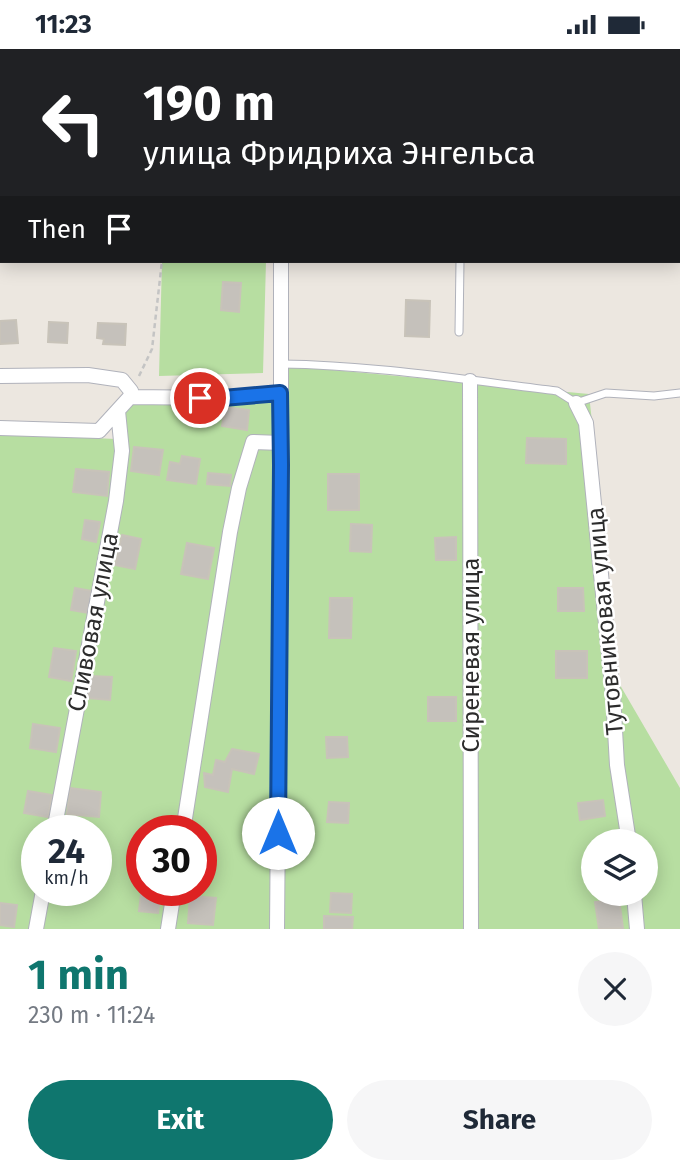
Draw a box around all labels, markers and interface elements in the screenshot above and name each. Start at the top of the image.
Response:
text: 11:23 [35,9,92,40]
text: 190 m [143,74,275,133]
icon: left [28,77,119,168]
text: улица Фридриха Энгельса [143,134,536,172]
icon: arrive [100,210,138,248]
text: Then [28,214,86,245]
pin [170,368,230,428]
icon: arrive [181,379,219,417]
street label: Тутовниковая улица [581,506,629,736]
street label: Сливовая улица [62,530,124,714]
street label: Сиреневая улица [457,558,485,752]
position arrow [241,796,315,870]
speed limit sign: 30 [126,815,217,906]
map controls [581,829,658,906]
button: layers [581,829,658,906]
text: 24 [48,830,85,872]
text: km/h [44,867,89,889]
text: 1 min [28,950,129,1000]
button: close [578,952,652,1026]
text: 230 m · 11:24 [28,1001,155,1029]
button: Exit [28,1080,333,1160]
button: Share [347,1080,652,1160]

